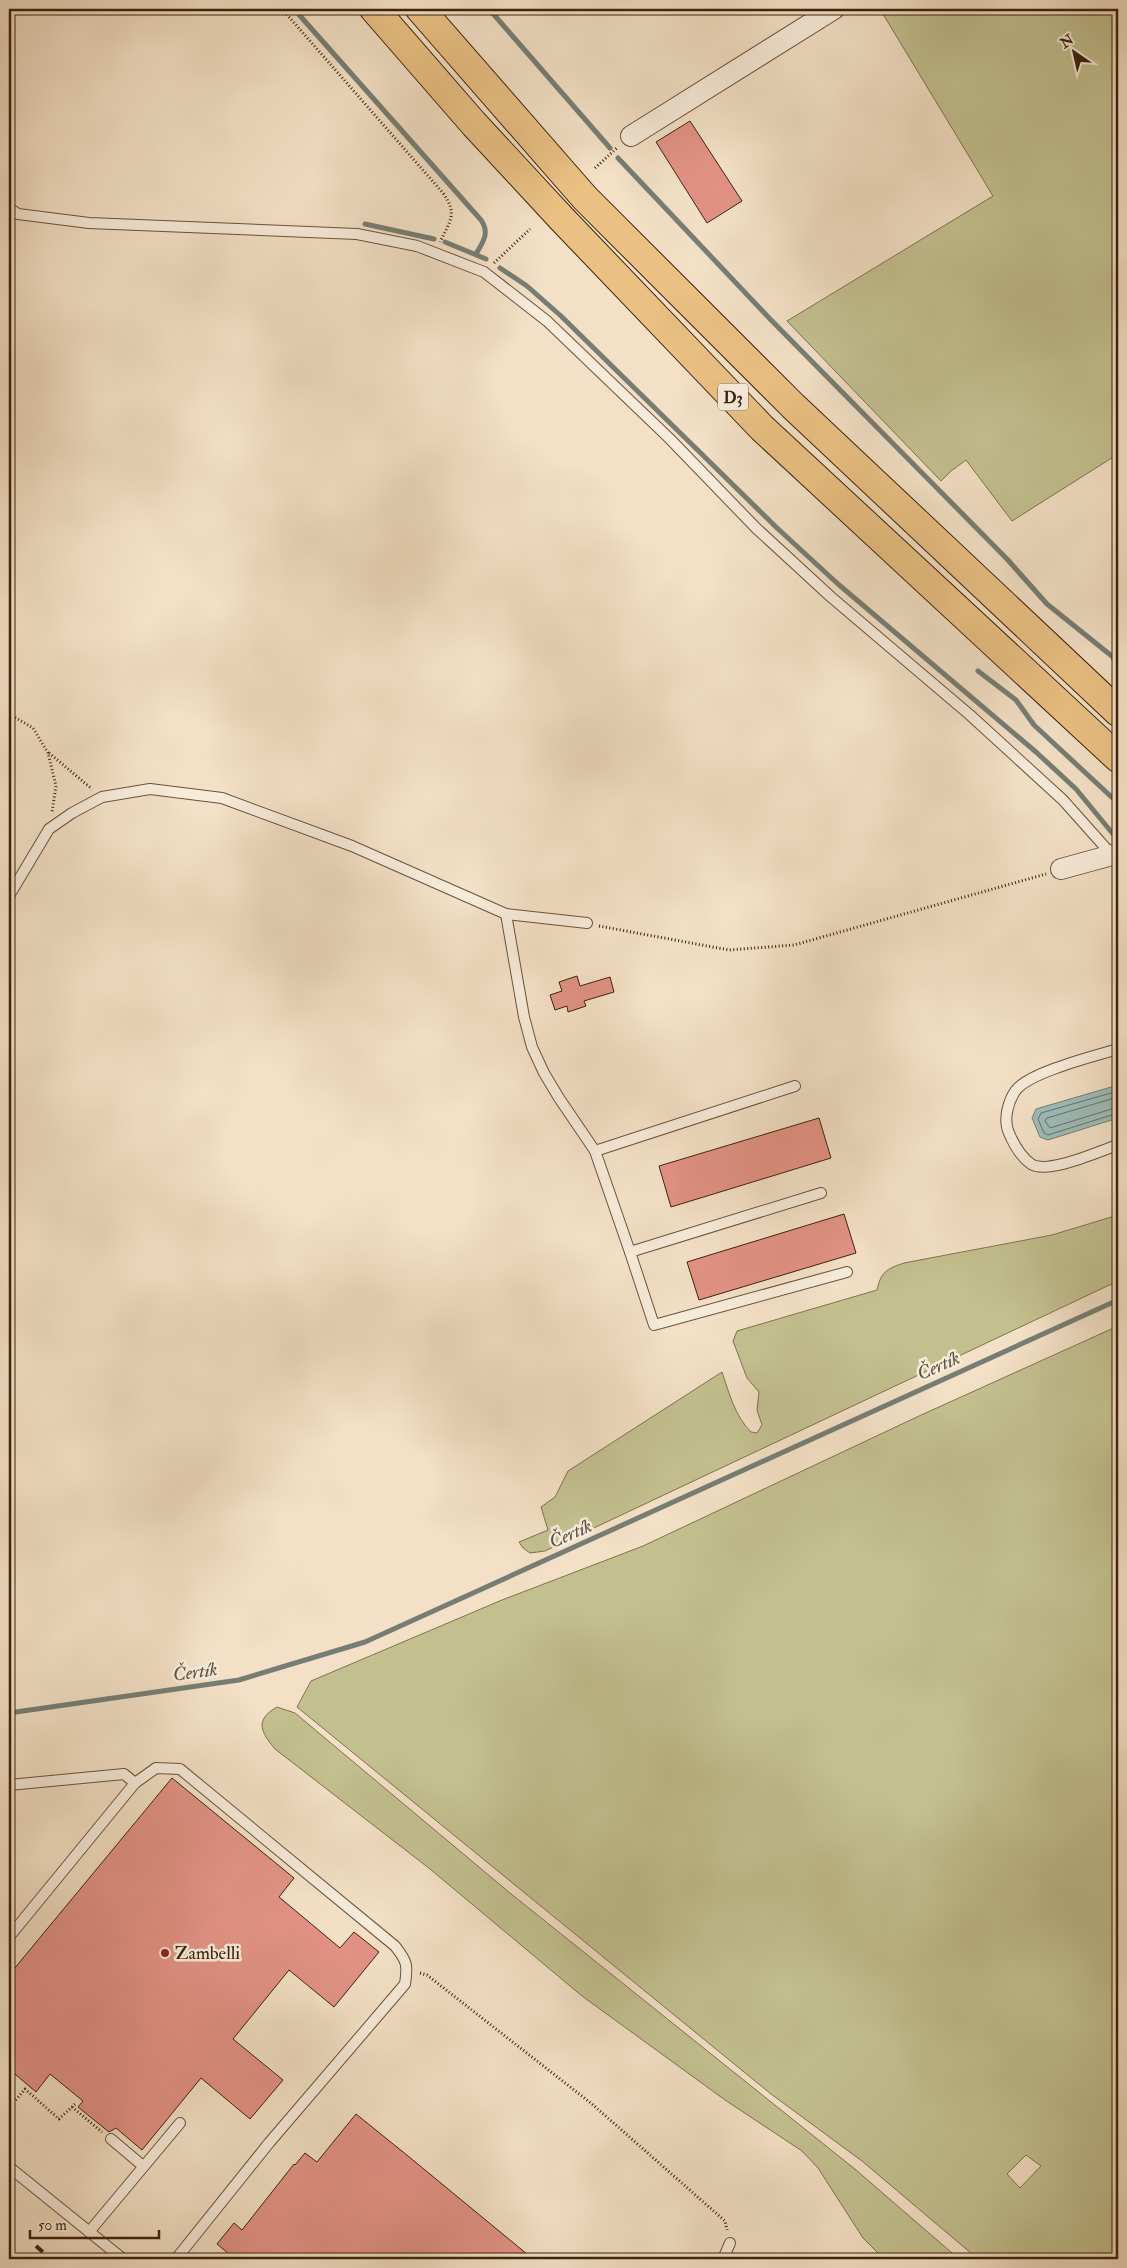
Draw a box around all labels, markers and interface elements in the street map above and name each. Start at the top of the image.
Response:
north arrow [1050,28,1100,78]
text: N [1056,31,1077,53]
road number: D3 [718,384,748,411]
water label: Čertík [913,1346,964,1386]
water label: Čertík [545,1514,596,1554]
water label: Čertík [171,1657,219,1687]
place label: Zambelli [175,1942,240,1965]
marker: Zambelli [159,1947,171,1959]
scale bar [30,2208,159,2240]
text: 50 m [38,2216,67,2235]

